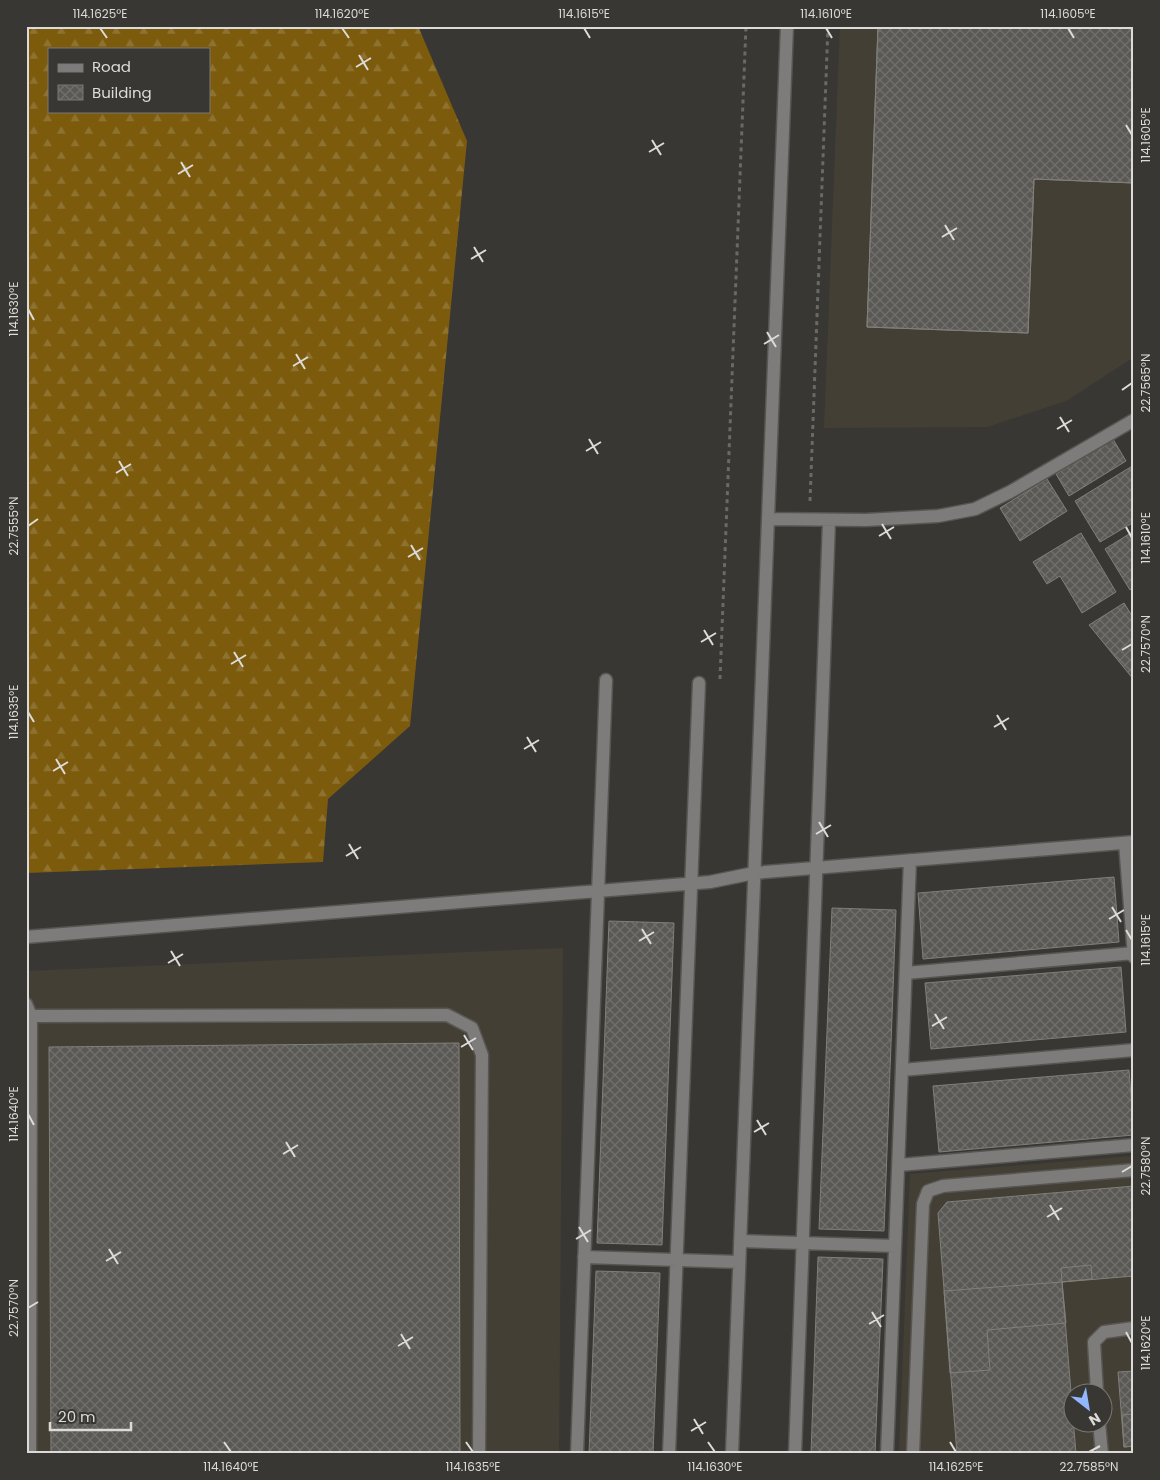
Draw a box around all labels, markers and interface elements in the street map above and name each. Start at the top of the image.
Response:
text: 114.1625°E [73,5,127,22]
text: 114.1620°E [315,5,369,22]
text: 114.1615°E [558,5,610,22]
text: 114.1610°E [800,5,852,22]
text: 114.1605°E [1040,5,1096,22]
legend [48,48,210,112]
text: Road [92,56,131,77]
text: Building [92,82,152,103]
text: 114.1605°E [1137,107,1154,163]
text: 114.1630°E [5,282,22,336]
text: 22.7565°N [1137,354,1154,412]
text: 22.7555°N [5,497,22,555]
text: 114.1610°E [1137,512,1154,564]
text: 22.7570°N [1137,615,1154,673]
text: 114.1635°E [5,685,22,739]
text: 114.1615°E [1137,914,1154,966]
text: 114.1640°E [5,1086,22,1142]
text: 22.7580°N [1137,1137,1154,1195]
text: 22.7570°N [5,1279,22,1337]
text: 114.1620°E [1137,1316,1154,1370]
north arrow [1062,1382,1112,1432]
scale bar [50,1400,131,1432]
text: 20 m [58,1406,96,1427]
text: N [1085,1408,1104,1430]
text: 114.1640°E [203,1458,259,1475]
text: 114.1635°E [446,1458,500,1475]
text: 114.1630°E [688,1458,742,1475]
text: 114.1625°E [929,1458,983,1475]
text: 22.7585°N [1060,1458,1118,1475]

